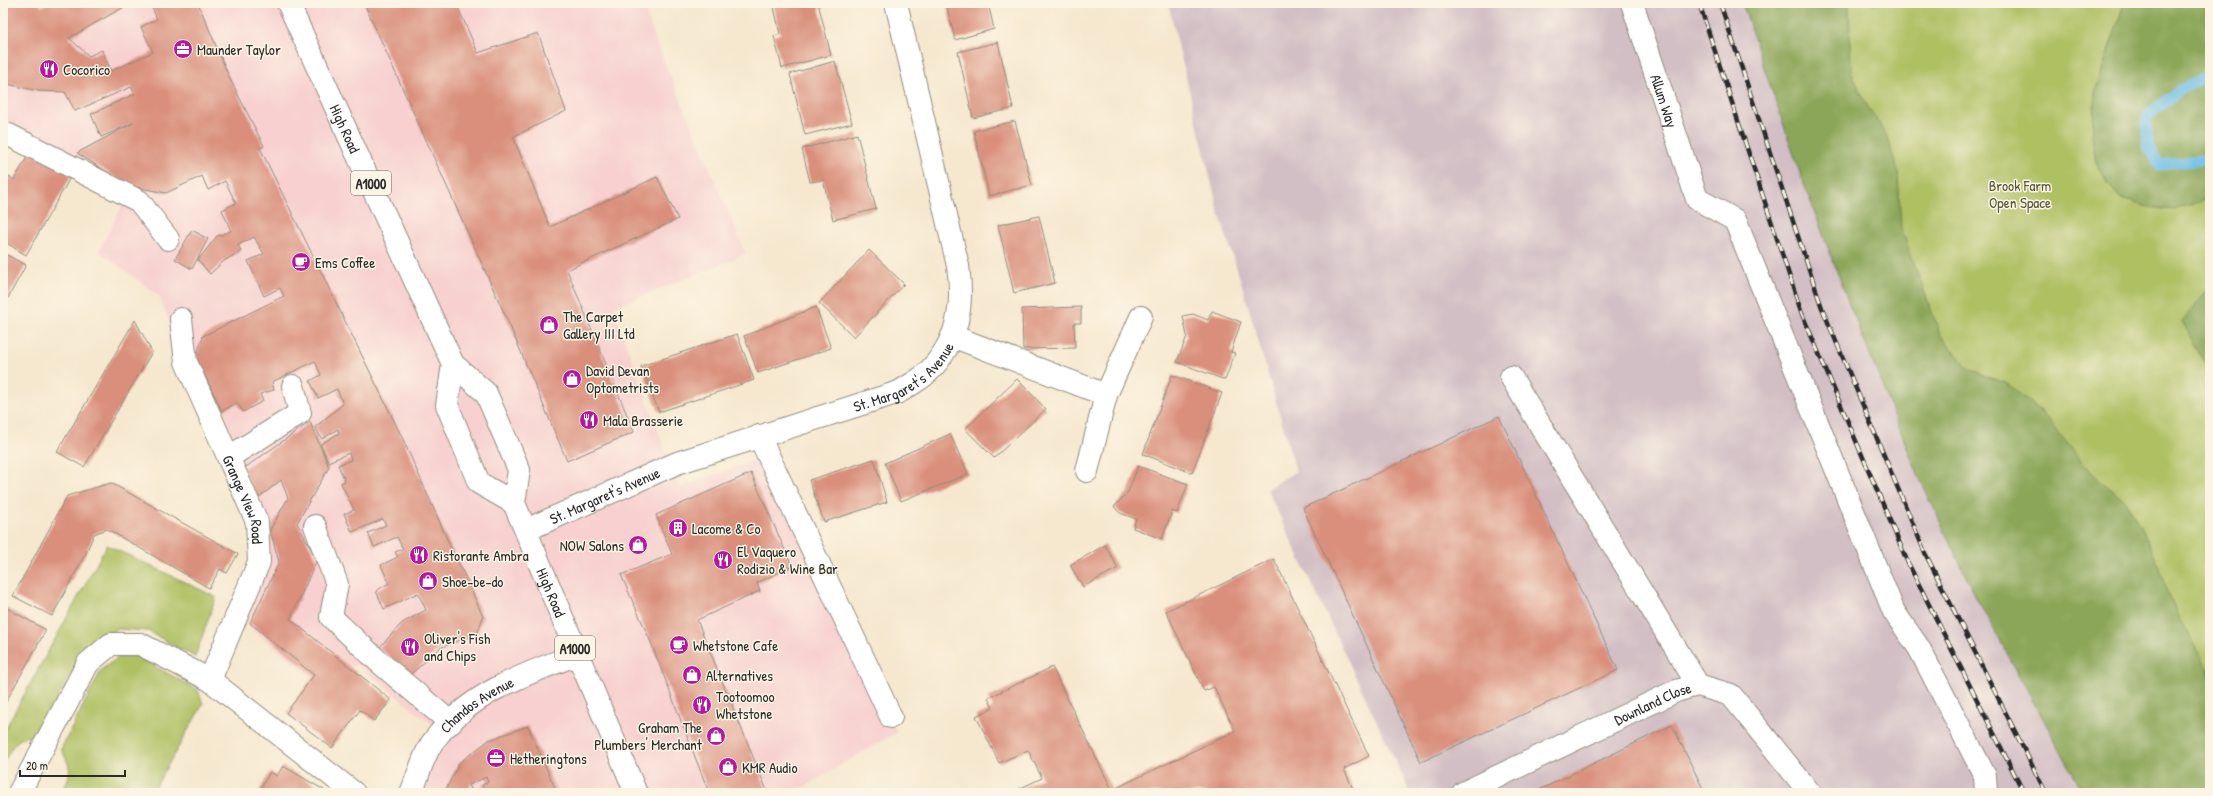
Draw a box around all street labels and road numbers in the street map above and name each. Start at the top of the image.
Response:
street label: Allum Way [1646,71,1683,130]
street label: High Road [325,101,366,156]
road number: A1000 [351,171,391,195]
street label: St. Margaret's Avenue [850,338,958,417]
street label: Grange View Road [218,451,269,545]
street label: St. Margaret's Avenue [546,461,663,529]
street label: High Road [532,565,571,620]
road number: A1000 [555,636,595,660]
street label: Chandos Avenue [435,671,517,737]
street label: Downland Close [1610,677,1694,730]

